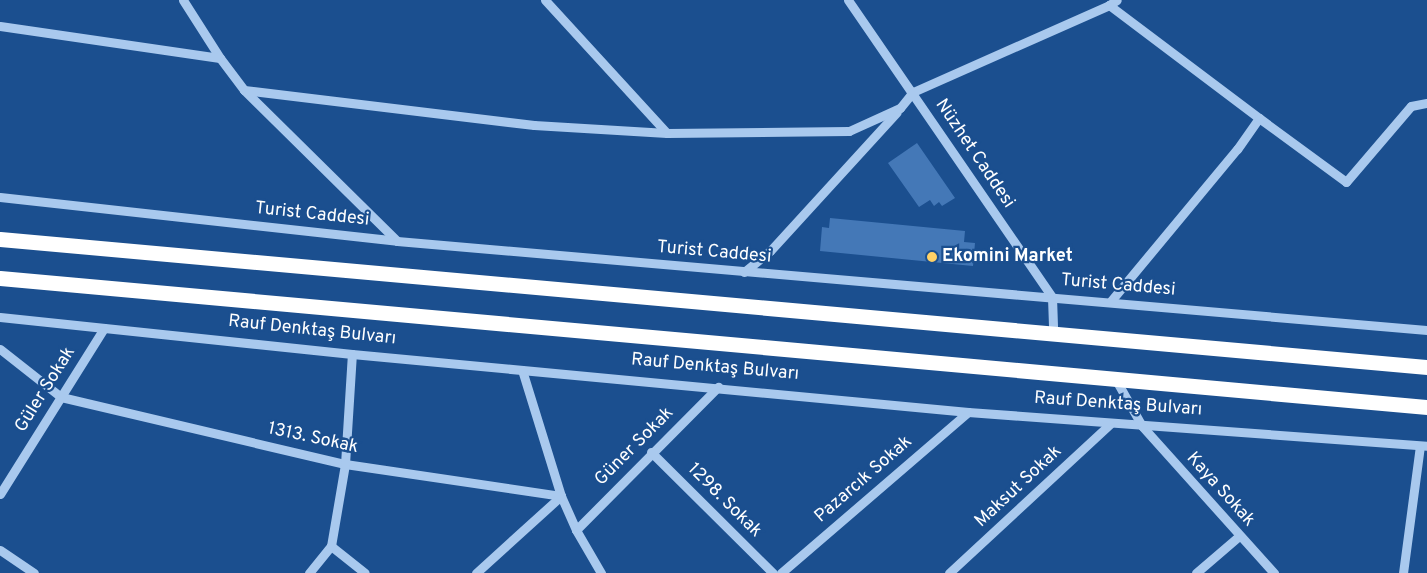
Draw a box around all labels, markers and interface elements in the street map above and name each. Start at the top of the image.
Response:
street label: Nüzhet Caddesi [930,95,1018,213]
street label: Turist Caddesi [254,198,370,232]
street label: Turist Caddesi [656,237,772,269]
place label: Ekomini Market [942,246,1073,268]
marker: Ekomini Market [926,251,938,263]
street label: Turist Caddesi [1060,270,1176,302]
street label: Rauf Denktaş Bulvarı [227,311,397,351]
street label: Güler Sokak [11,343,81,437]
street label: Rauf Denktaş Bulvarı [630,350,800,386]
street label: Rauf Denktaş Bulvarı [1033,388,1203,422]
street label: Güner Sokak [591,403,679,491]
street label: 1313. Sokak [266,419,360,459]
street label: Pazarcık Sokak [811,432,917,528]
street label: Maksut Sokak [971,441,1067,533]
street label: Kaya Sokak [1181,448,1259,532]
street label: 1298. Sokak [682,459,766,543]

